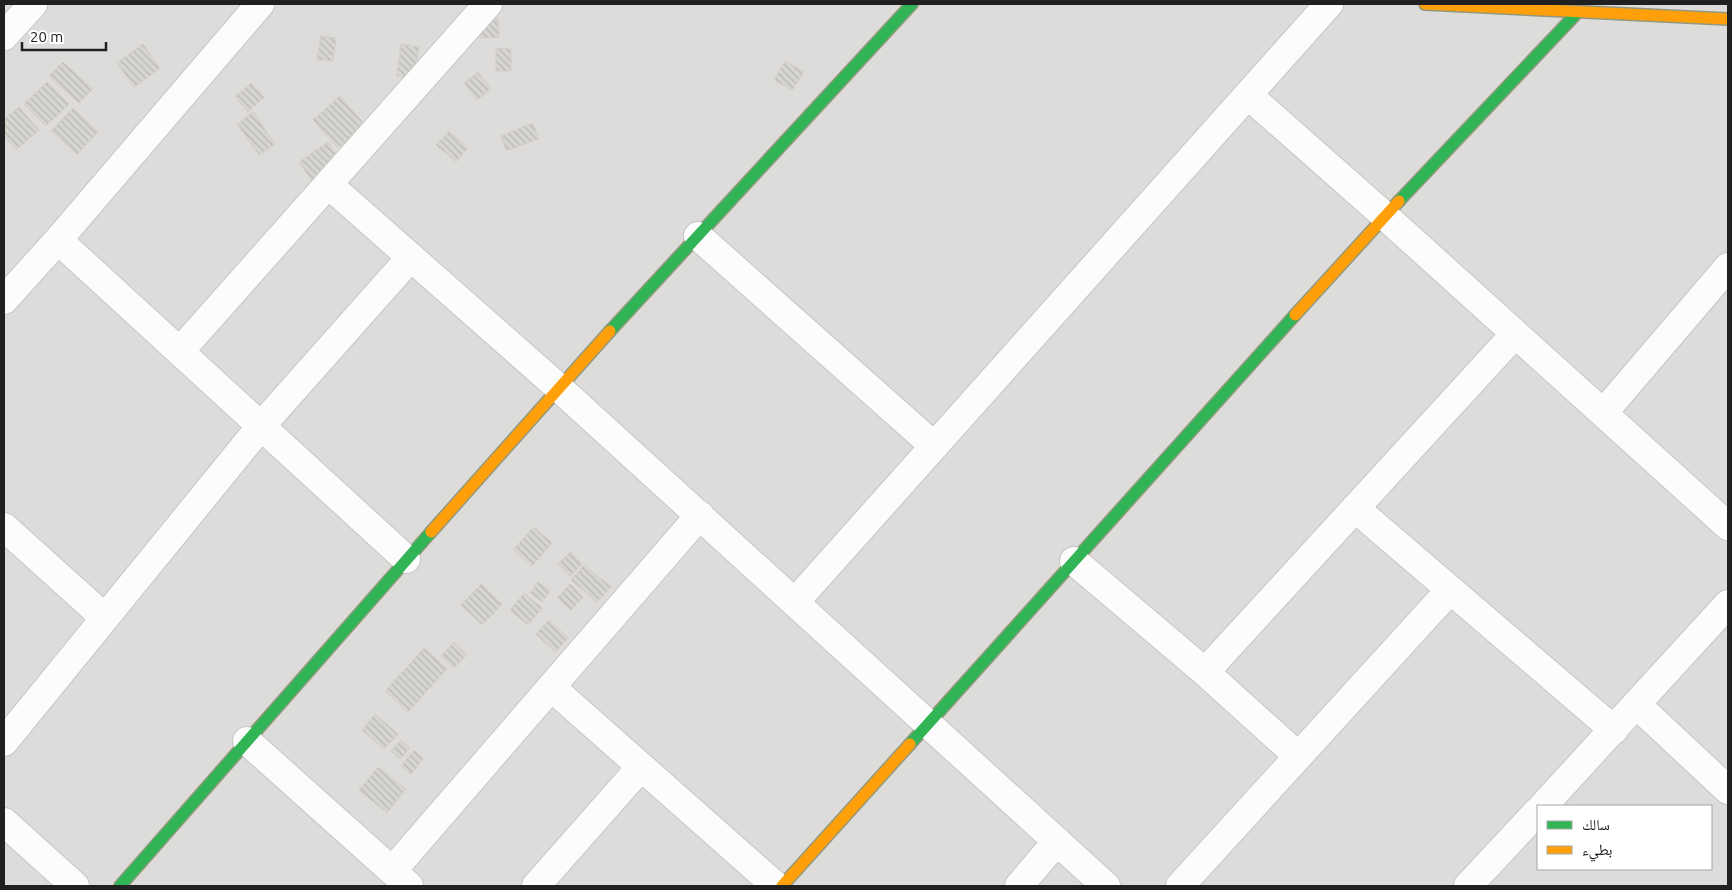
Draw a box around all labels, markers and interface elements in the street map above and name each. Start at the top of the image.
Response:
scale bar [22,20,106,52]
text: 20 m [30,28,63,45]
legend [1537,805,1712,870]
text: سالك [1582,816,1610,833]
text: بطيء [1582,841,1612,862]

